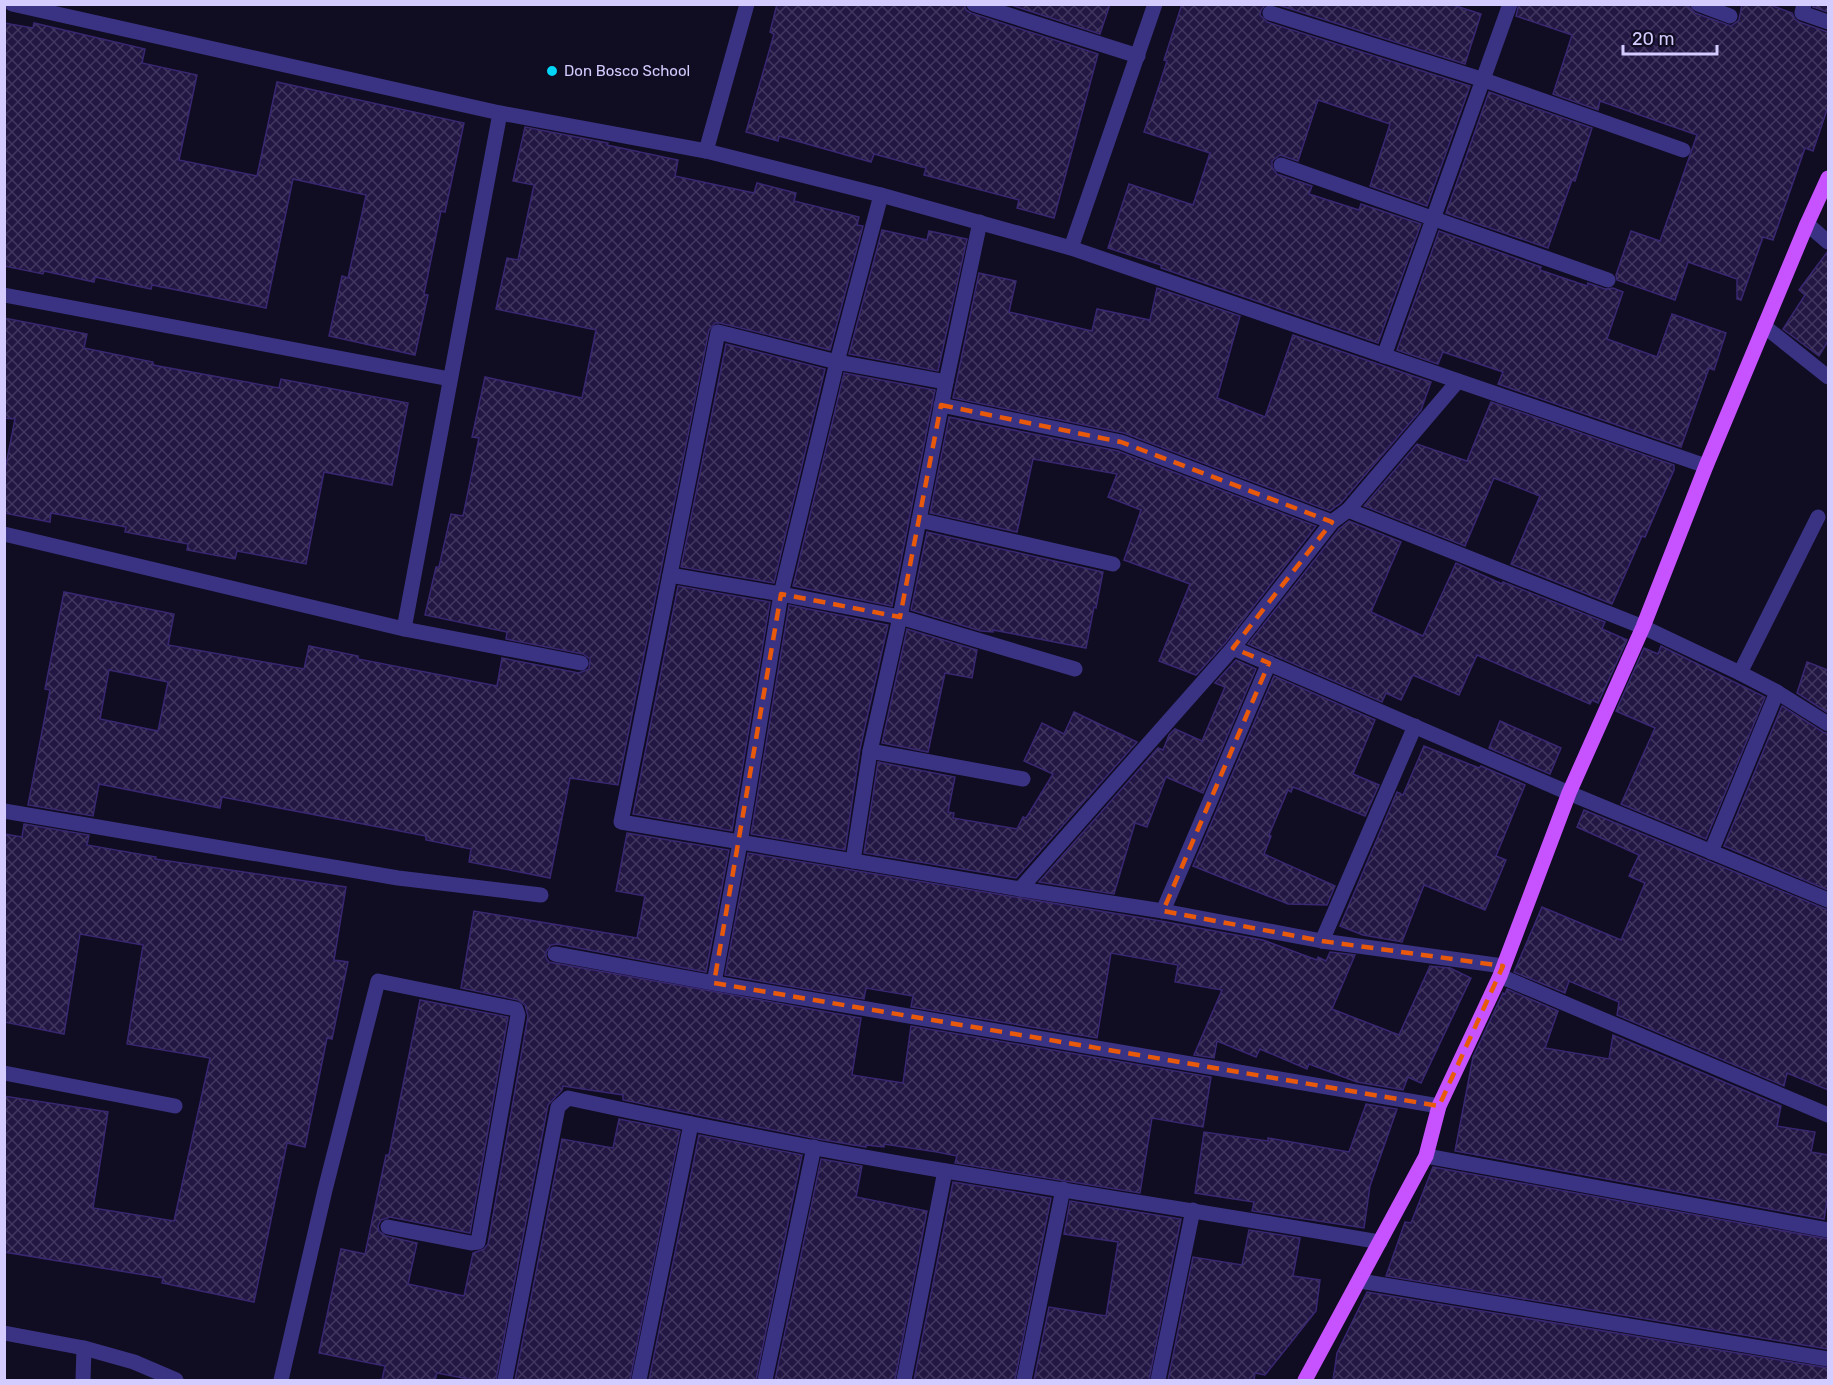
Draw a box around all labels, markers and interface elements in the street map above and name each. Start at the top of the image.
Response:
scale bar [1623,18,1718,56]
text: 20 m [1632,28,1674,50]
place label: Don Bosco School [564,62,690,80]
marker: Don Bosco School [545,64,559,78]

